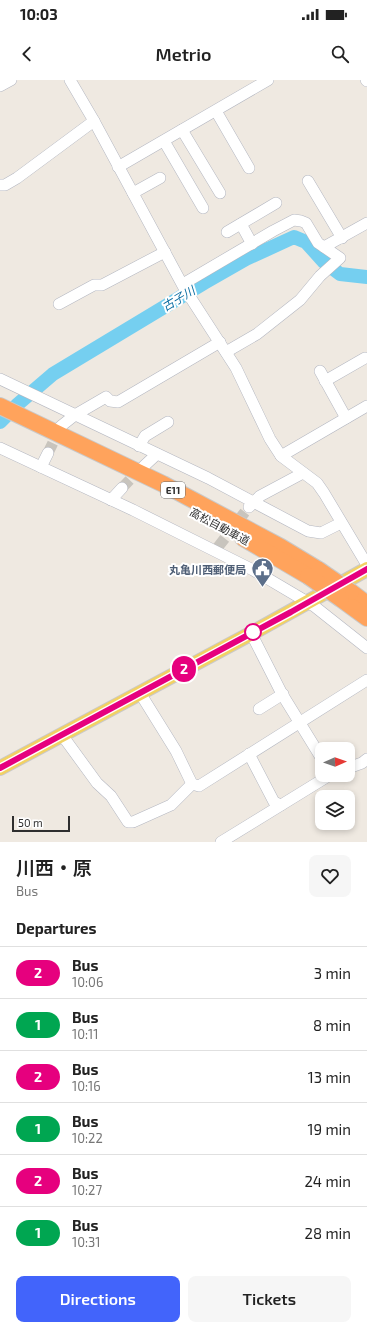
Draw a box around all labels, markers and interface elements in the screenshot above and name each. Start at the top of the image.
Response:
text: 10:03 [20,5,58,23]
icon: back [16,43,38,65]
text: Metrio [156,43,211,65]
icon: search [329,43,351,65]
water label: 古子川 [159,282,199,313]
road number: E11 [161,482,185,498]
street label: 高松自動車道 [188,505,252,547]
public building icon: 丸亀川西郵便局 [249,556,275,589]
place label: 丸亀川西郵便局 [169,563,246,576]
unlabelled marker [244,623,262,641]
line badge: 2 [171,656,197,682]
text: 2 [180,660,188,677]
north arrow [315,742,355,782]
map controls [315,742,355,830]
button: layers [315,790,355,830]
scale bar [12,814,70,833]
text: 50 m [18,816,43,829]
button: heart [309,855,351,897]
text: 川西・原 [16,856,92,879]
text: Bus [16,883,38,899]
text: Departures [16,919,96,937]
text: Bus [72,956,98,974]
text: 2 [34,964,42,981]
text: 3 min [314,964,351,982]
text: 10:06 [72,974,103,990]
text: Bus [72,1008,98,1026]
text: 1 [35,1016,41,1033]
text: 8 min [313,1016,351,1034]
text: 10:11 [72,1026,98,1042]
text: Bus [72,1060,98,1078]
text: 2 [34,1068,42,1085]
text: 13 min [308,1068,351,1086]
text: 10:16 [72,1078,101,1094]
text: Bus [72,1112,98,1130]
text: 1 [35,1120,41,1137]
text: 19 min [308,1120,351,1138]
text: 10:22 [72,1130,103,1146]
text: Bus [72,1164,98,1182]
text: 2 [34,1172,42,1189]
text: 24 min [304,1172,351,1190]
text: 10:27 [72,1182,102,1198]
text: Bus [72,1216,98,1234]
text: 1 [35,1224,41,1241]
text: 28 min [305,1224,351,1242]
text: 10:31 [72,1234,100,1250]
button: Directions [16,1276,180,1322]
button: Tickets [188,1276,351,1322]

